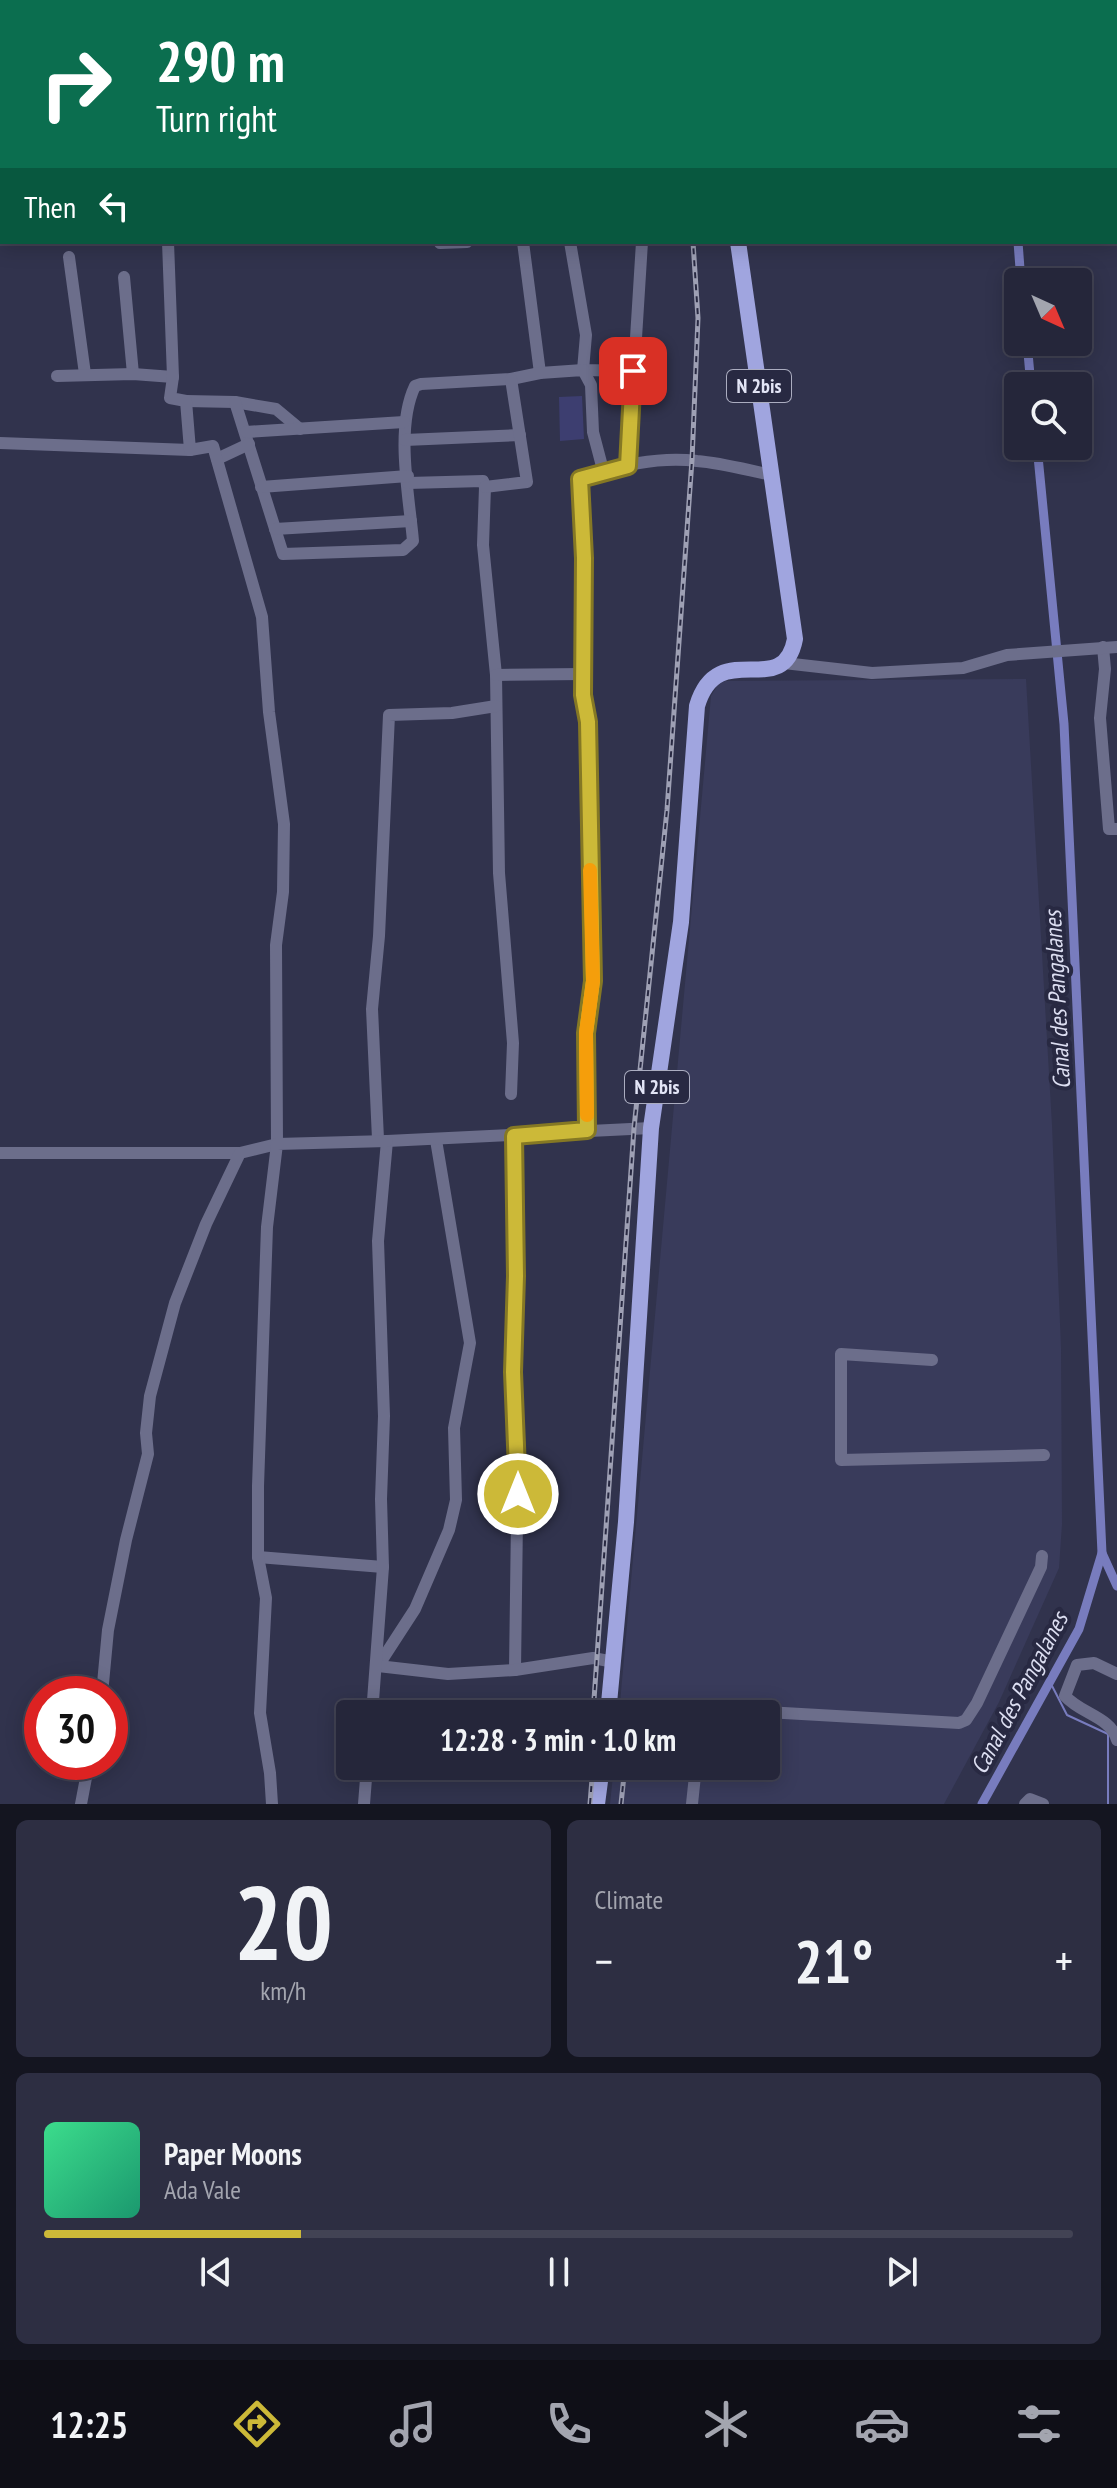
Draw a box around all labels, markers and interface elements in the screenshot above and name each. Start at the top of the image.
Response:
text: 290 m [156,25,285,97]
icon: right [24,32,128,136]
text: Turn right [156,95,277,142]
icon: left [92,184,136,228]
text: Then [24,187,76,226]
north arrow [1004,268,1092,356]
map controls [1004,268,1092,460]
pin [599,337,667,405]
icon: arrive [611,349,655,393]
road number: N 2bis [727,370,791,402]
button: search [1004,372,1092,460]
water label: Canal des Pangalanes [1037,907,1077,1090]
road number: N 2bis [625,1071,689,1103]
position arrow [476,1452,560,1536]
water label: Canal des Pangalanes [963,1604,1076,1779]
speed limit sign: 30 [24,1676,128,1780]
text: 12:28 · 3 min · 1.0 km [440,1720,676,1759]
text: 20 [234,1854,333,1989]
text: Climate [595,1883,663,1916]
text: 21° [794,1922,873,2000]
text: − [595,1932,613,1989]
text: + [1055,1932,1073,1989]
text: km/h [260,1974,306,2007]
text: Paper Moons [164,2134,302,2173]
text: Ada Vale [164,2173,241,2206]
icon: previous [194,2250,238,2294]
icon: pause [537,2250,581,2294]
icon: next [880,2250,924,2294]
icon: directions [229,2396,285,2452]
icon: music [385,2396,441,2452]
icon: phone [541,2396,597,2452]
icon: climate [698,2396,754,2452]
icon: car [854,2396,910,2452]
icon: filters [1011,2396,1067,2452]
text: 12:25 [50,2401,128,2448]

